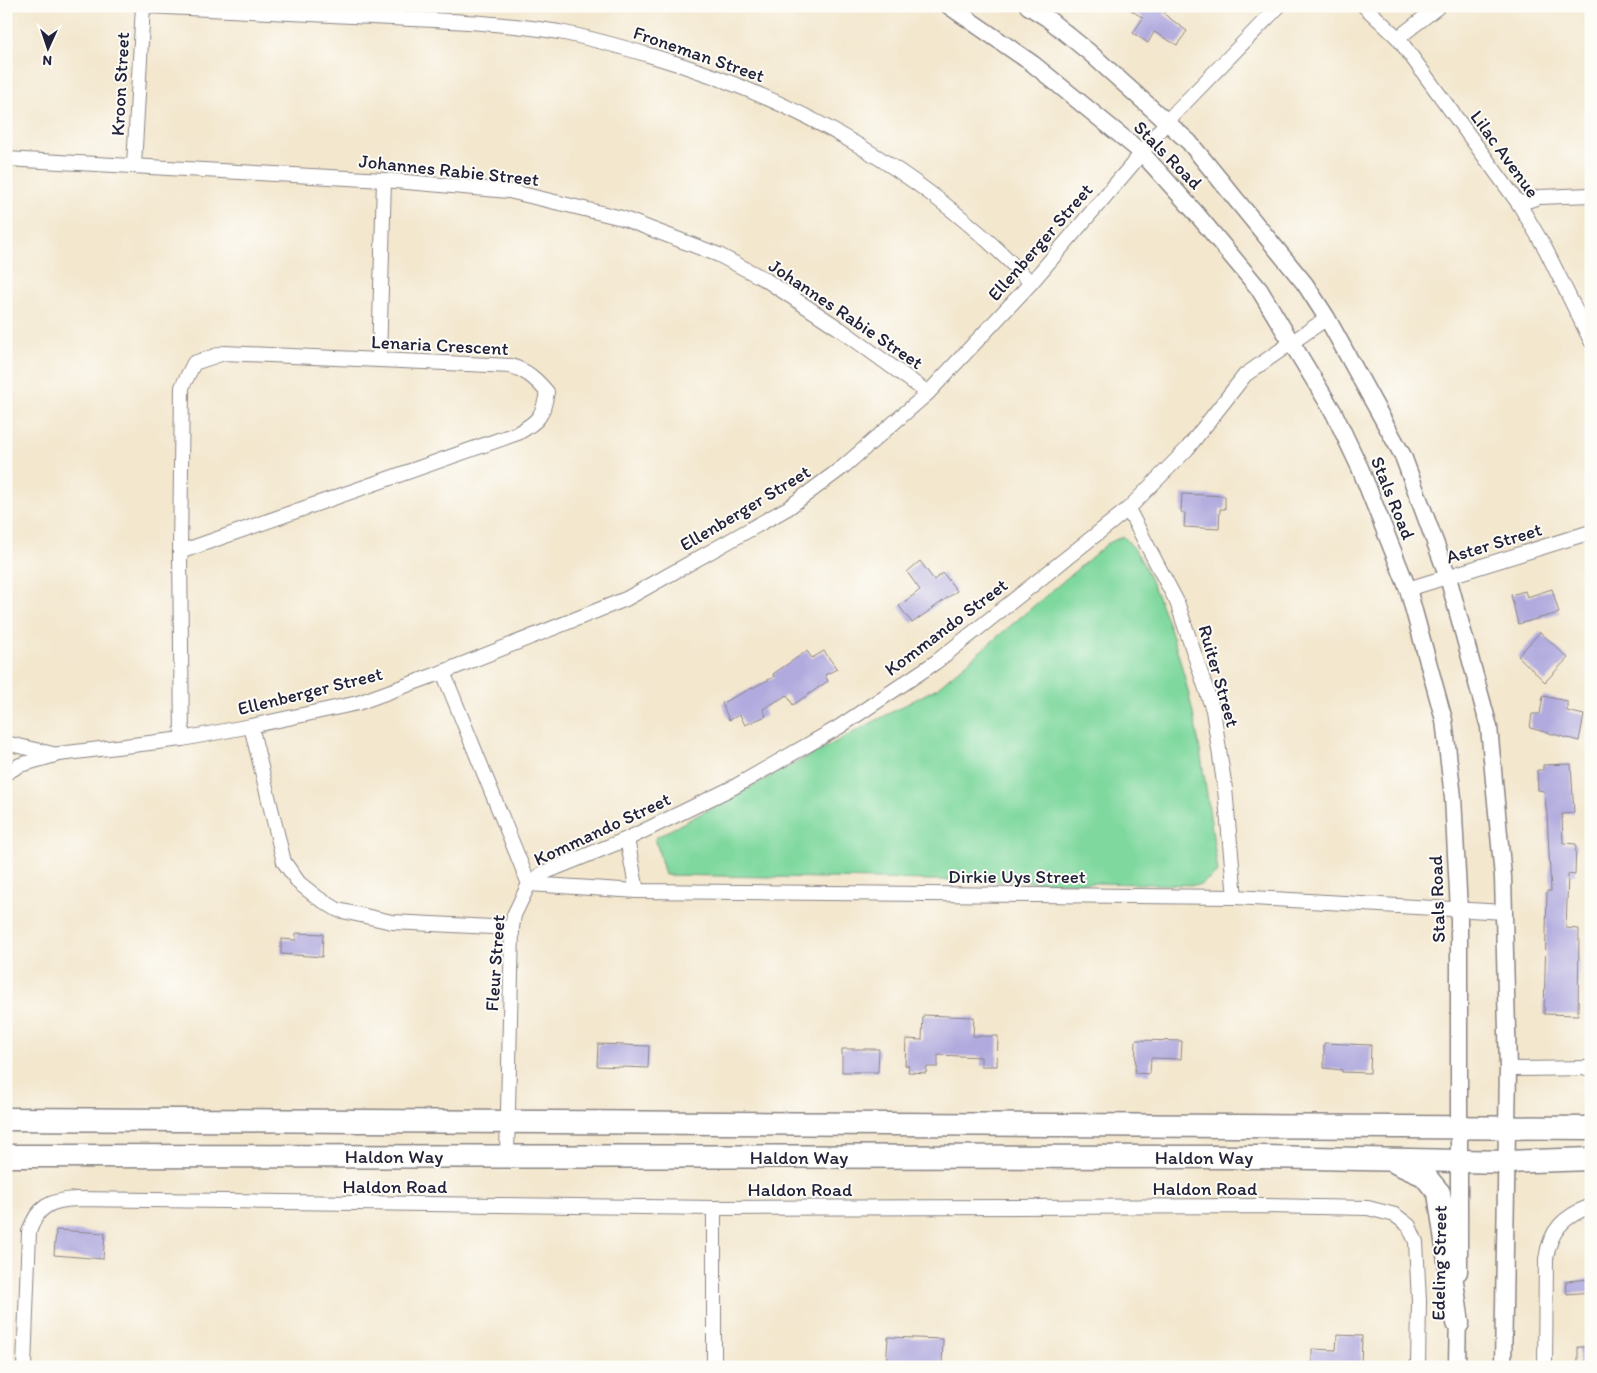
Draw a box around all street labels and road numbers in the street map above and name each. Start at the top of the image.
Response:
street label: Froneman Street [630,21,768,87]
street label: Kroon Street [106,31,134,137]
street label: Lilac Avenue [1466,106,1544,202]
street label: Stals Road [1129,116,1207,194]
street label: Johannes Rabie Street [358,149,540,191]
street label: Ellenberger Street [983,178,1097,306]
street label: Johannes Rabie Street [764,254,928,374]
street label: Lenaria Crescent [371,330,509,360]
street label: Stals Road [1366,453,1420,543]
street label: Ellenberger Street [675,460,815,556]
street label: Aster Street [1443,518,1545,568]
street label: Kommando Street [880,573,1012,681]
street label: Ruiter Street [1193,622,1245,730]
street label: Ellenberger Street [235,662,385,720]
street label: Kommando Street [530,787,674,871]
street label: Stals Road [1424,854,1450,943]
street label: Dirkie Uys Street [948,865,1086,888]
street label: Fleur Street [480,914,510,1012]
street label: Haldon Way [345,1145,443,1168]
street label: Haldon Way [750,1146,848,1169]
street label: Haldon Way [1155,1146,1253,1169]
street label: Haldon Road [343,1175,448,1198]
street label: Haldon Road [1153,1177,1258,1200]
street label: Haldon Road [748,1178,853,1201]
street label: Edeling Street [1426,1205,1452,1321]

